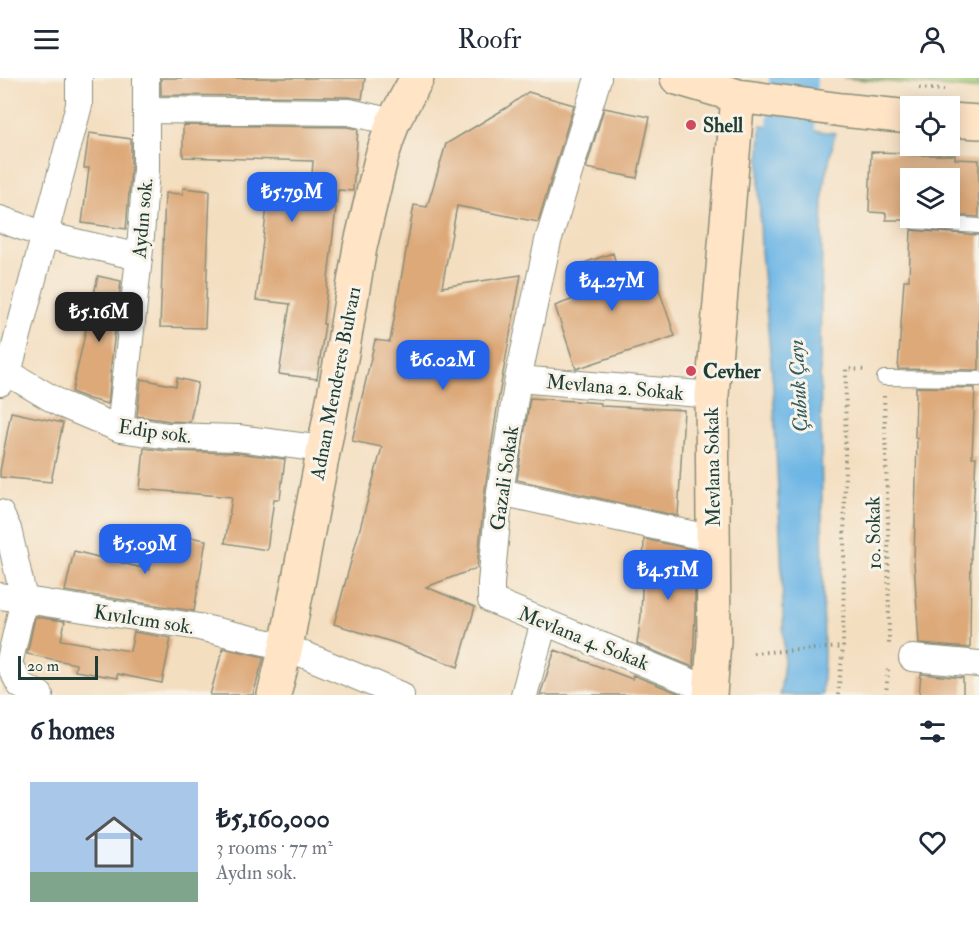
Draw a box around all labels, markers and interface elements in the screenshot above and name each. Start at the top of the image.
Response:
icon: menu [30,23,63,56]
text: Roofr [458,23,521,56]
icon: person [916,23,949,56]
map controls [900,96,960,228]
button: locate [900,96,960,156]
place label: Shell [703,113,744,138]
marker: Shell [684,118,698,132]
button: layers [900,168,960,228]
pin: ₺5.79M [243,172,341,223]
street label: Aydın sok. [126,177,158,260]
text: ₺5.79M [261,179,323,204]
pin: ₺4.27M [563,261,661,312]
text: ₺4.27M [579,268,645,293]
street label: Adnan Menderes Bulvarı [304,284,366,483]
pin: ₺5.16M [50,292,148,343]
text: ₺5.16M [69,299,129,324]
water label: Çubuk Çayı [783,339,814,433]
pin: ₺6.02M [394,340,492,391]
text: ₺6.02M [410,347,476,372]
place label: Cevher [703,359,761,384]
marker: Cevher [684,364,698,378]
street label: Mevlana 2. Sokak [545,369,685,406]
street label: Mevlana Sokak [699,406,726,527]
street label: Edip sok. [117,414,193,450]
street label: Gazali Sokak [485,424,524,532]
street label: 10. Sokak [860,496,887,570]
pin: ₺5.09M [96,524,194,575]
text: ₺5.09M [113,531,177,556]
pin: ₺4.51M [619,550,717,601]
text: ₺4.51M [637,557,699,582]
street label: Kıvılcım sok. [92,599,196,640]
street label: Mevlana 4. Sokak [515,601,653,676]
scale bar [18,653,98,680]
text: 20 m [27,656,59,676]
text: 6 homes [30,715,115,747]
icon: filters [916,715,949,748]
text: ₺5,160,000 [216,803,330,835]
icon: home [78,806,150,878]
icon: heart [916,826,949,859]
text: 3 rooms · 77 m² [216,835,333,860]
text: Aydın sok. [216,860,296,885]

